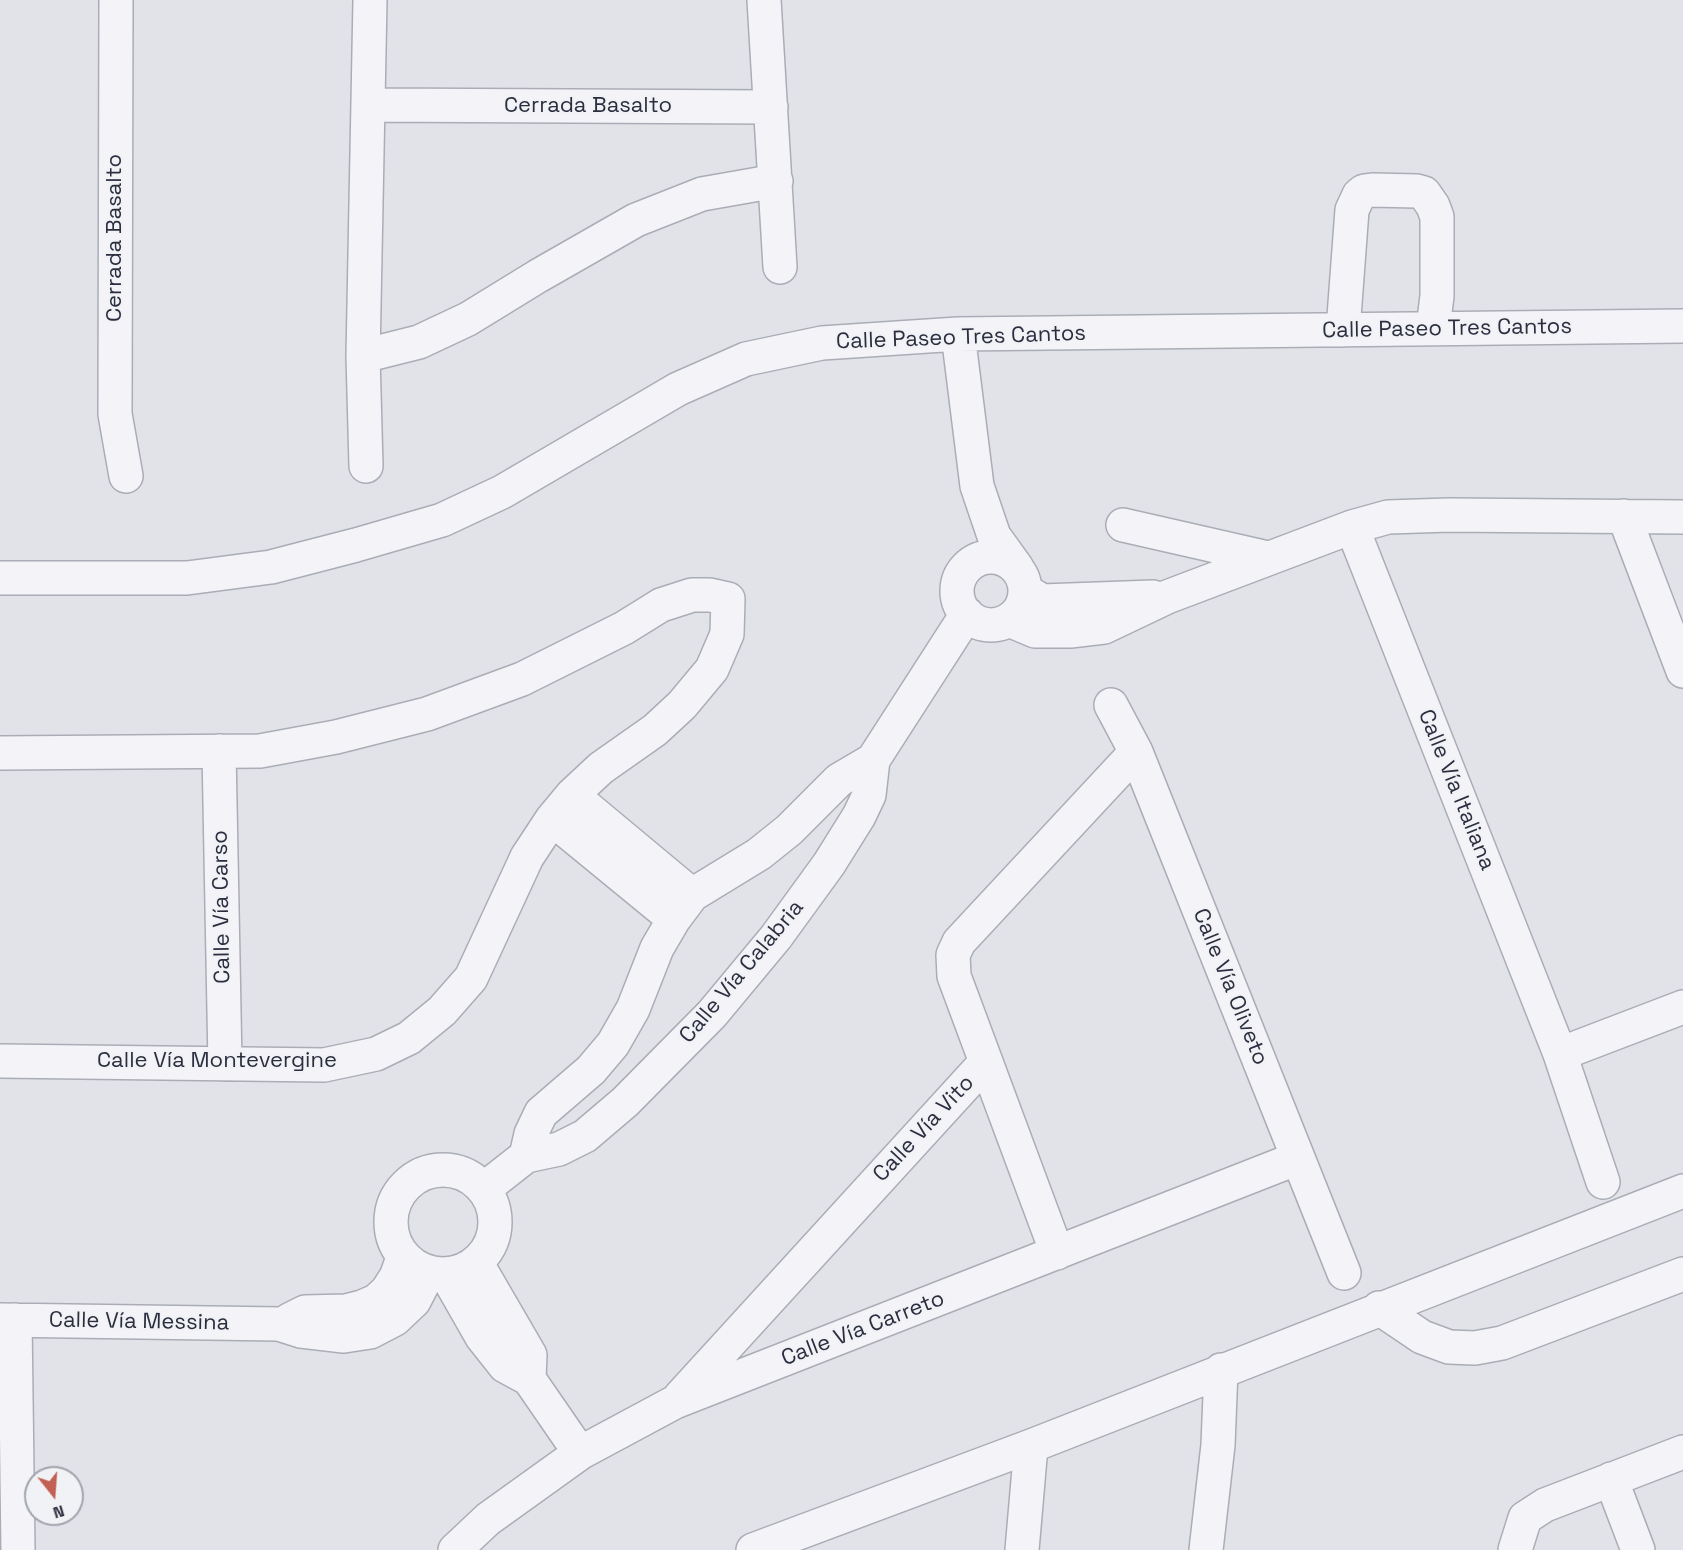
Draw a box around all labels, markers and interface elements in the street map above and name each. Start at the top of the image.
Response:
street label: Cerrada Basalto [504,93,672,119]
street label: Cerrada Basalto [102,154,128,322]
street label: Calle Paseo Tres Cantos [1322,314,1572,344]
street label: Calle Paseo Tres Cantos [836,320,1086,356]
street label: Calle Vía Italiana [1412,706,1500,874]
street label: Calle Vía Carso [207,830,237,984]
street label: Calle Vía Calabria [674,895,810,1049]
street label: Calle Vía Oliveto [1187,905,1273,1069]
street label: Calle Vía Montevergine [97,1048,337,1074]
street label: Calle Vía Vito [868,1070,980,1188]
street label: Calle Vía Carreto [778,1286,948,1372]
street label: Calle Vía Messina [49,1307,229,1337]
north arrow [24,1466,84,1526]
text: N [51,1500,67,1523]

